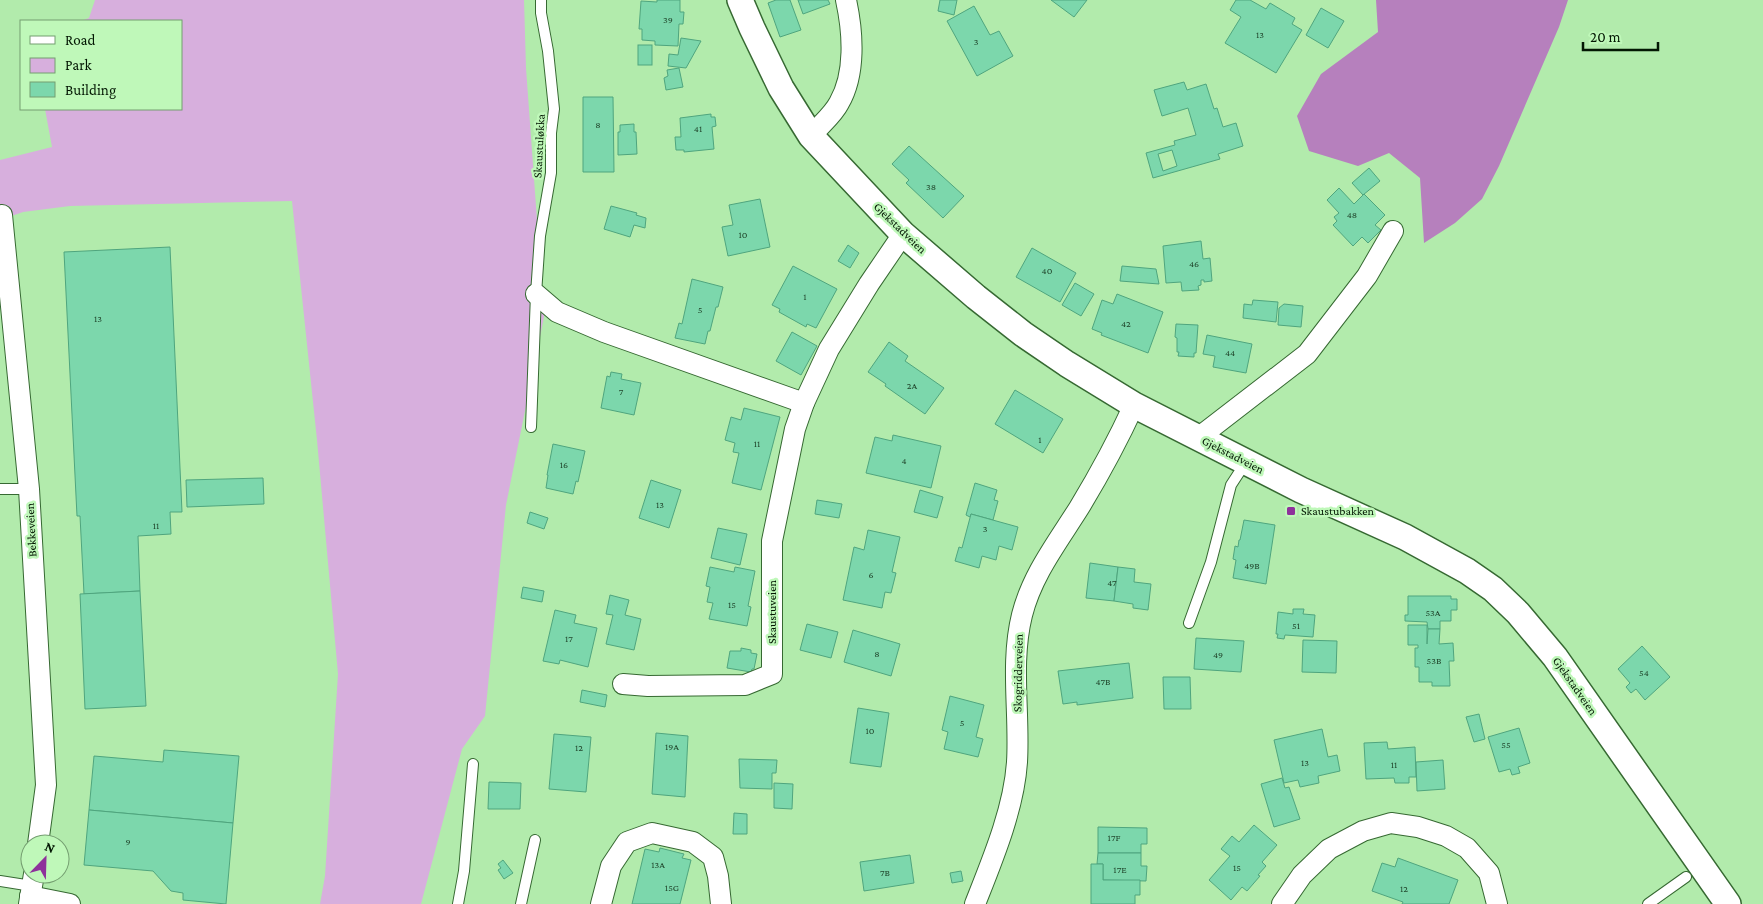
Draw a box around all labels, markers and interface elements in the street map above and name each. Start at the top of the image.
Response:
house number: 39 [663,14,673,25]
legend [20,20,182,110]
scale bar [1583,20,1658,52]
house number: 13 [1256,29,1264,40]
text: 20 m [1590,29,1621,45]
text: Road [65,32,96,48]
house number: 3 [974,36,979,47]
text: Park [65,57,92,73]
text: Building [65,82,116,99]
street label: Skaustuløkka [530,113,548,178]
house number: 8 [595,119,601,130]
house number: 41 [694,123,702,134]
house number: 38 [926,181,936,192]
street label: Gjekstadveien [871,199,930,257]
house number: 48 [1347,209,1357,220]
house number: 10 [739,229,748,240]
house number: 46 [1189,258,1199,269]
house number: 40 [1042,265,1053,276]
house number: 1 [803,291,807,302]
house number: 5 [698,304,703,315]
house number: 13 [94,313,102,324]
house number: 42 [1121,318,1131,329]
house number: 44 [1225,347,1235,358]
house number: 2A [907,380,918,391]
house number: 7 [619,386,624,397]
street label: Gjekstadveien [1200,433,1267,477]
house number: 1 [1038,434,1042,445]
house number: 11 [754,438,760,449]
house number: 4 [901,455,907,466]
house number: 16 [560,459,568,470]
house number: 13 [656,499,664,510]
street label: Bekkeveien [23,502,39,557]
place label: Skaustubakken [1301,504,1375,518]
marker: Skaustubakken [1285,505,1297,517]
house number: 11 [153,520,159,531]
house number: 3 [983,523,988,534]
house number: 49B [1244,560,1260,571]
house number: 6 [868,569,874,580]
house number: 47 [1107,577,1117,588]
street label: Skaustuveien [765,580,779,644]
house number: 15 [728,599,736,610]
house number: 53A [1426,607,1441,618]
house number: 51 [1292,620,1300,631]
house number: 17 [565,633,573,644]
street label: Skogridderveien [1010,633,1026,712]
house number: 8 [874,648,880,659]
house number: 49 [1213,649,1223,660]
street label: Gjekstadveien [1550,654,1600,718]
house number: 53B [1427,655,1442,666]
house number: 54 [1639,667,1649,678]
house number: 47B [1096,676,1111,687]
house number: 5 [960,717,965,728]
house number: 10 [866,725,875,736]
house number: 55 [1501,739,1511,750]
house number: 19A [665,741,679,752]
house number: 12 [575,742,583,753]
house number: 13 [1301,757,1309,768]
house number: 11 [1391,759,1397,770]
house number: 17F [1108,832,1120,843]
north arrow [20,834,70,884]
house number: 9 [125,836,131,847]
text: N [43,838,58,856]
house number: 13A [651,859,665,870]
house number: 15 [1233,862,1241,873]
house number: 17E [1113,864,1127,875]
house number: 7B [880,867,891,878]
house number: 15G [665,882,679,893]
house number: 12 [1400,883,1408,894]

